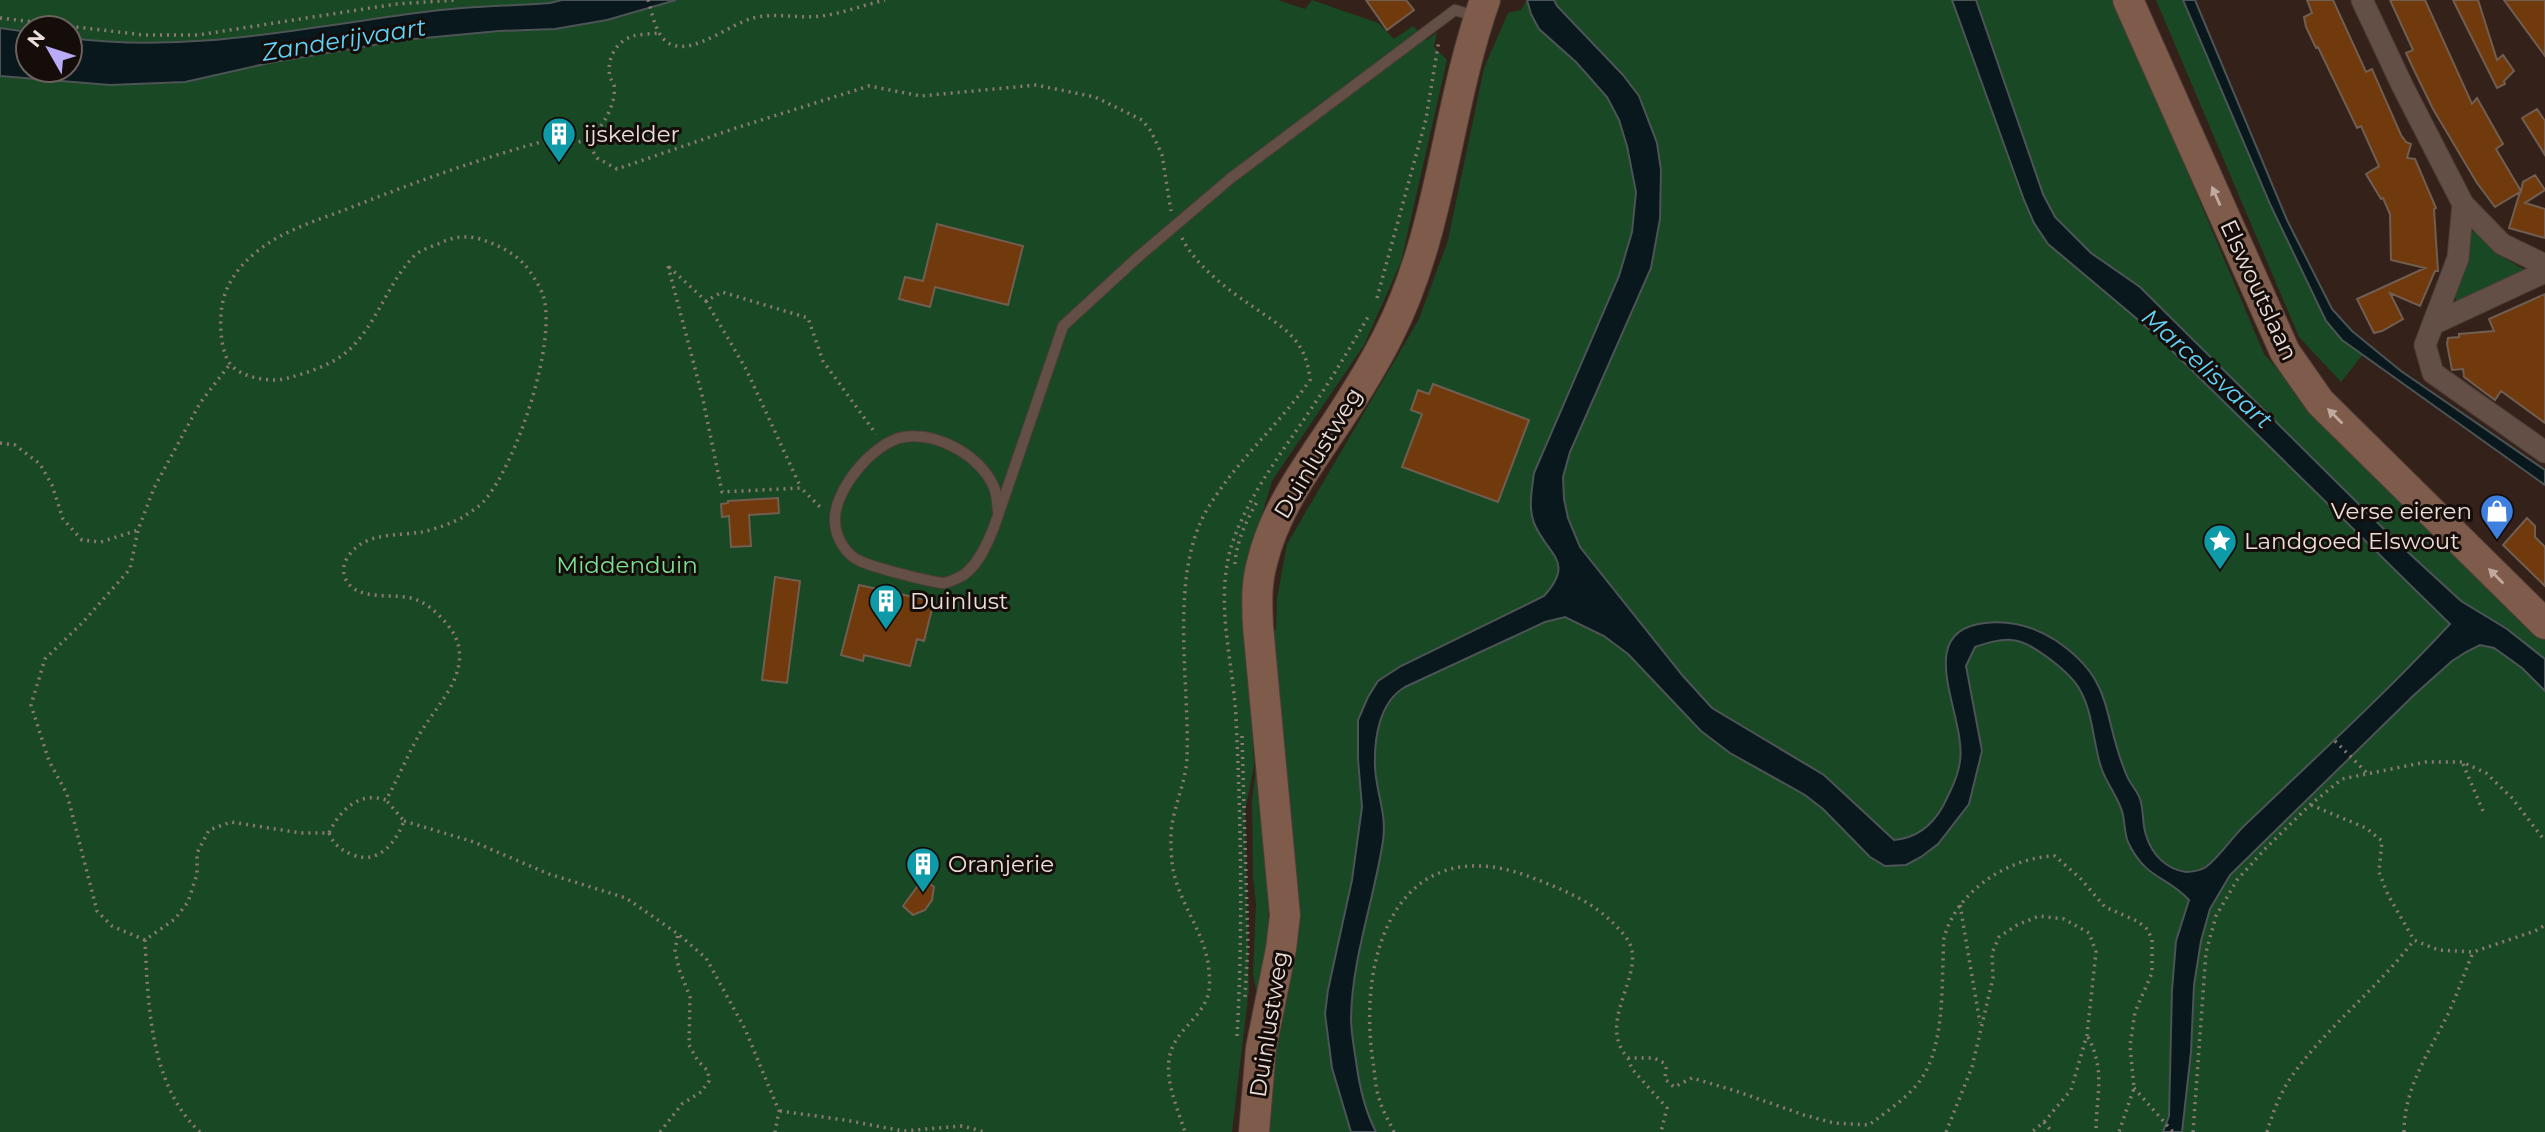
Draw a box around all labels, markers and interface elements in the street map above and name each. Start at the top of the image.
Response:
water label: Zanderijvaart [259,12,428,67]
north arrow [14,14,84,84]
text: N [22,25,50,52]
building icon: ijskelder [540,115,578,164]
place label: ijskelder [584,120,680,148]
one-way arrow [2210,186,2222,206]
street label: Elswoutslaan [2214,215,2304,365]
water label: Marcelisvaart [2136,302,2279,435]
street label: Duinlustweg [1268,382,1368,524]
one-way arrow [2326,408,2343,425]
shop icon: Verse eieren [2478,492,2516,541]
place label: Verse eieren [2331,497,2472,525]
place icon: Landgoed Elswout [2201,522,2239,571]
place label: Landgoed Elswout [2244,527,2460,555]
park label: Middenduin [556,551,698,579]
one-way arrow [2488,568,2505,585]
building icon: Duinlust [867,582,905,631]
place label: Duinlust [910,587,1008,615]
building icon: Oranjerie [904,845,942,894]
place label: Oranjerie [948,850,1054,878]
street label: Duinlustweg [1244,949,1294,1099]

